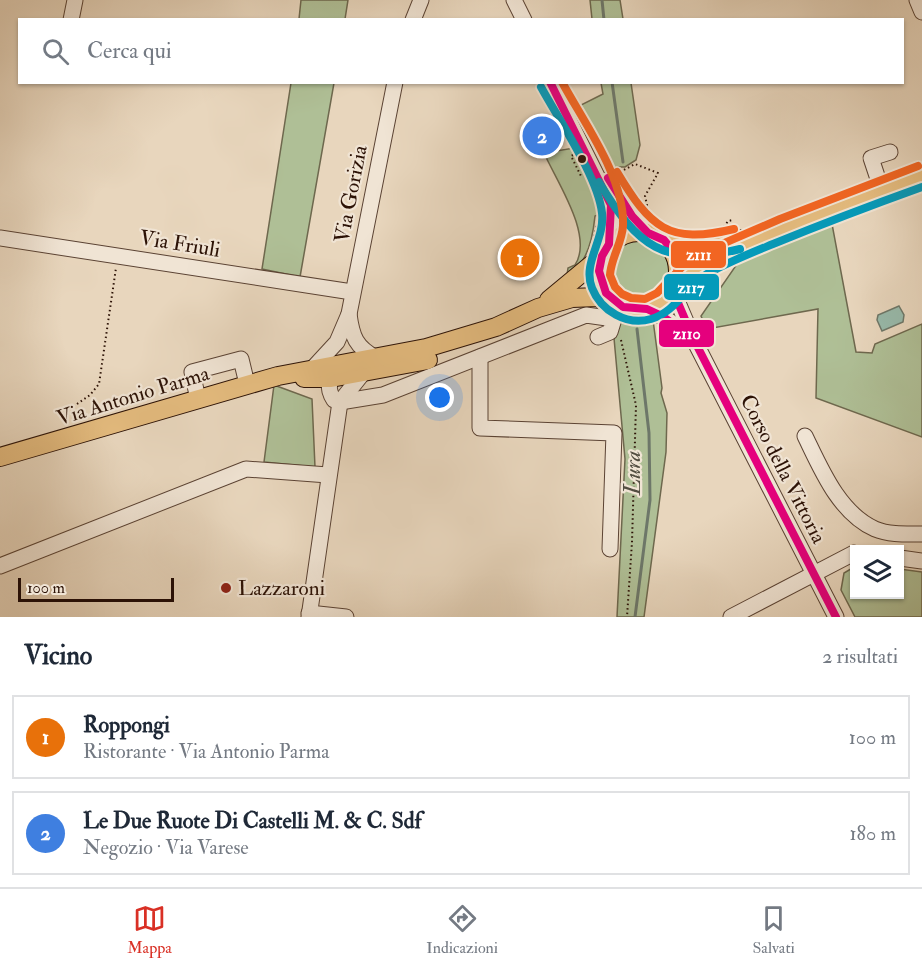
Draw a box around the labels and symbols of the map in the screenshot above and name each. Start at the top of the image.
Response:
pin: 2 [522,114,562,158]
street label: Via Gorizia [328,142,374,245]
unlabelled marker [576,153,588,165]
street label: Via Friuli [138,224,223,264]
pin: 1 [500,236,540,280]
line badge: z111 [670,240,727,269]
text: z111 [686,245,712,265]
line badge: z117 [663,273,720,301]
text: z117 [677,278,705,298]
line badge: z110 [658,319,715,348]
text: z110 [672,324,701,344]
street label: Via Antonio Parma [53,360,213,432]
your location [425,383,454,412]
street label: Corso della Vittoria [734,390,832,548]
water label: Lura [619,451,647,496]
scale bar [18,575,174,602]
place label: Lazzaroni [238,575,325,602]
marker: Lazzaroni [219,581,233,595]

